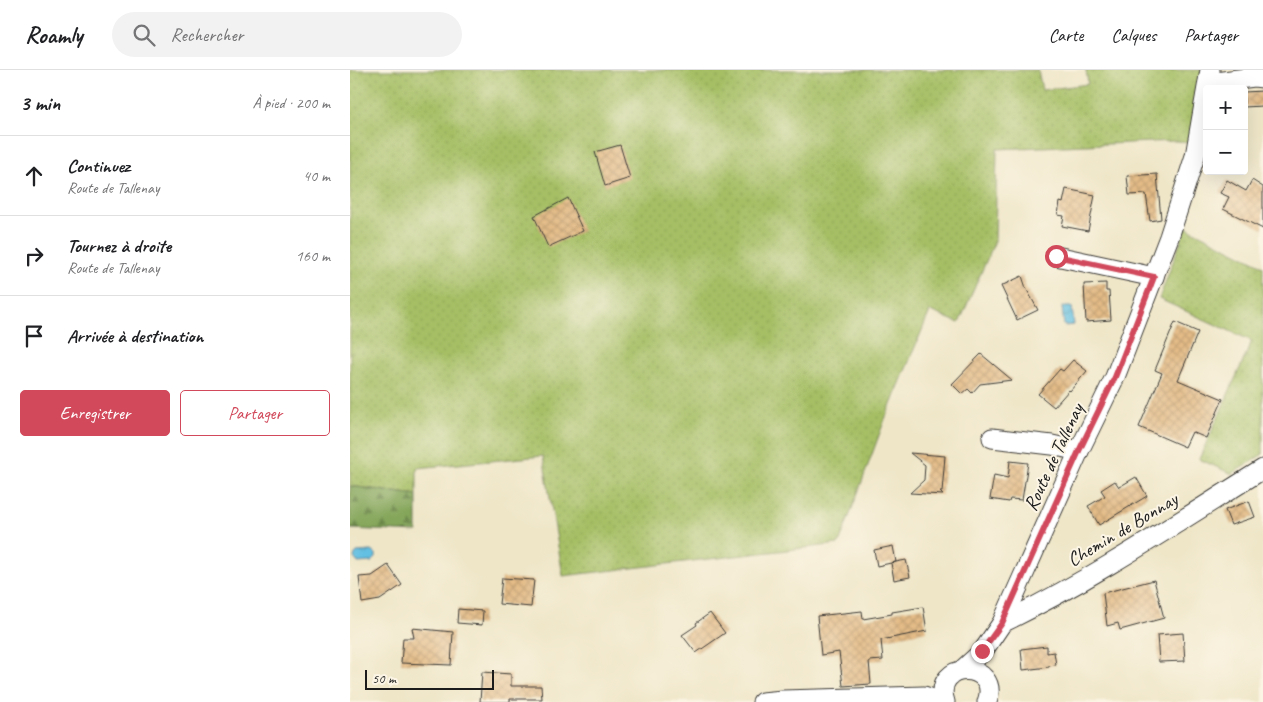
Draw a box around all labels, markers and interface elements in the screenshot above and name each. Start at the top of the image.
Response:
search box [112,12,462,57]
text: Roamly [25,20,82,50]
icon: search [130,21,158,49]
text: Rechercher [170,23,243,47]
text: Carte [1049,24,1083,46]
text: Calques [1111,24,1156,46]
text: Partager [1184,24,1238,46]
map controls [1203,85,1248,175]
button: + [1203,85,1248,130]
text: 3 min [20,90,60,116]
text: À pied · 200 m [252,93,330,113]
button: − [1203,130,1248,175]
text: Continuez [67,154,130,178]
icon: ahead [20,162,48,190]
text: 40 m [303,166,330,186]
text: Route de Tallenay [67,178,159,198]
text: Tournez à droite [67,234,171,258]
icon: right [20,242,48,270]
route start [1045,245,1068,268]
text: 160 m [296,246,330,266]
text: Route de Tallenay [67,258,159,278]
icon: arrive [20,322,48,350]
text: Arrivée à destination [67,324,203,348]
button: Enregistrer [20,390,170,436]
button: Partager [180,390,330,436]
street label: Route de Tallenay [1018,398,1090,515]
street label: Chemin de Bonnay [1062,486,1184,572]
route end [971,640,994,663]
scale bar [365,667,494,690]
text: 50 m [372,670,396,687]

